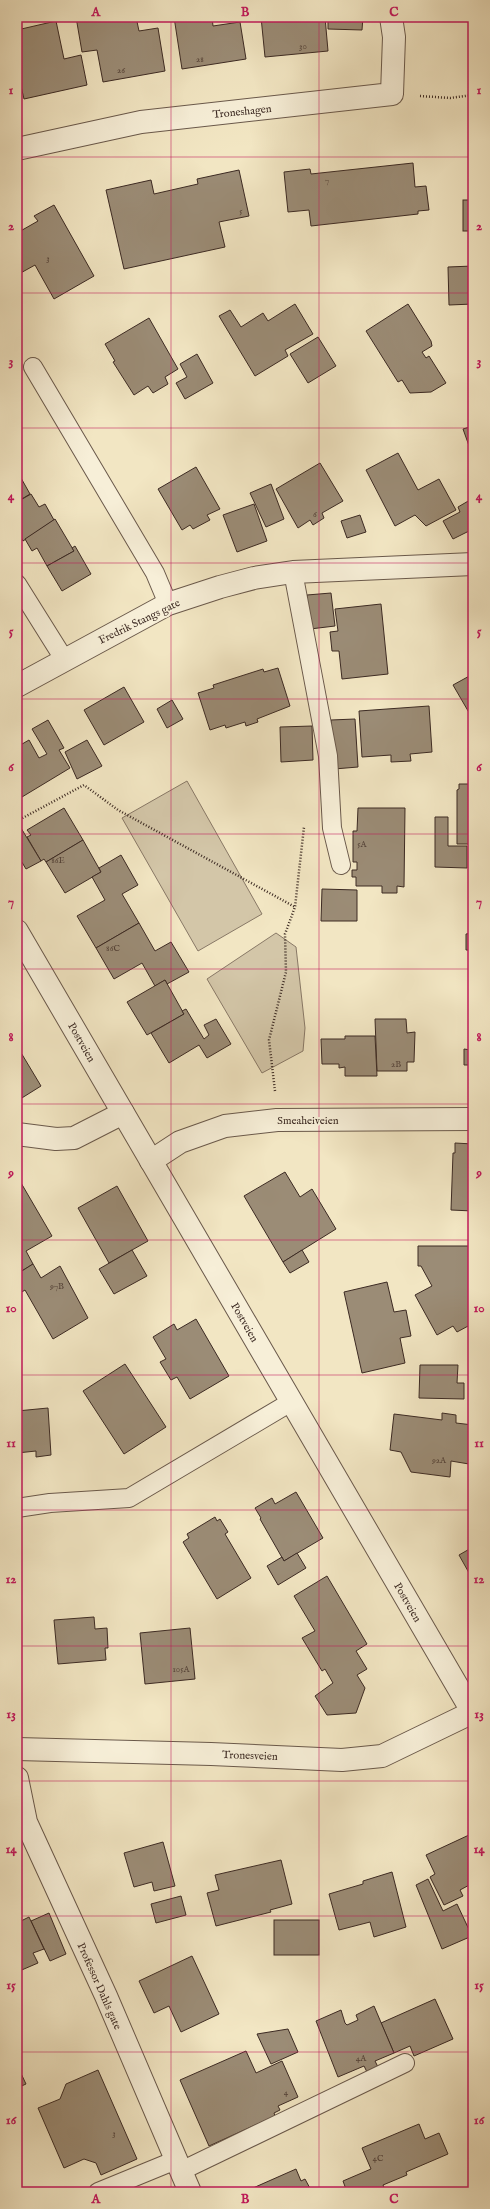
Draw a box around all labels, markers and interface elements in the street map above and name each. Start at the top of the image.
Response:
text: A [91,4,102,21]
text: B [241,4,250,21]
text: C [389,4,399,21]
house number: 30 [299,41,307,52]
house number: 28 [196,54,204,65]
house number: 26 [117,65,125,76]
text: 1 [9,82,14,99]
text: 1 [477,82,482,99]
street label: Troneshagen [212,102,272,122]
house number: 7 [325,175,329,186]
house number: 5 [239,206,243,217]
text: 2 [8,218,14,235]
text: 2 [476,218,482,235]
house number: 3 [46,253,50,264]
text: 3 [9,353,14,370]
text: 3 [477,353,482,370]
text: 4 [8,488,15,505]
text: 4 [476,488,483,505]
house number: 6 [313,509,317,520]
street label: Fredrik Stangs gate [96,596,182,648]
text: 5 [9,623,14,640]
text: 5 [477,623,482,640]
text: 6 [8,759,14,776]
text: 6 [476,759,482,776]
house number: 5A [357,839,368,850]
house number: 86E [51,855,65,866]
text: 7 [8,894,14,911]
text: 7 [476,894,482,911]
house number: 86C [106,943,120,954]
street label: Postveien [64,1020,98,1065]
text: 8 [8,1029,14,1046]
text: 8 [476,1029,482,1046]
house number: 2B [391,1059,401,1070]
street label: Smeaheiveien [277,1114,339,1128]
text: 9 [7,1165,14,1182]
text: 9 [475,1165,482,1182]
house number: 97B [49,1281,64,1292]
text: 10 [5,1300,17,1317]
street label: Postveien [227,1300,261,1345]
text: 10 [473,1300,485,1317]
text: 11 [6,1435,16,1452]
text: 11 [474,1435,484,1452]
house number: 92A [431,1455,447,1466]
text: 12 [6,1571,16,1588]
text: 12 [474,1571,484,1588]
street label: Postveien [390,1580,424,1625]
house number: 105A [172,1664,190,1675]
text: 13 [6,1706,16,1723]
text: 13 [474,1706,484,1723]
street label: Tronesveien [222,1748,278,1764]
text: 14 [5,1841,17,1858]
text: 14 [473,1841,485,1858]
street label: Professor Dahls gate [74,1941,125,2032]
text: 15 [6,1977,16,1994]
text: 15 [474,1977,484,1994]
house number: 4A [356,2053,367,2064]
house number: 4 [284,2087,289,2098]
text: 16 [6,2112,17,2129]
text: 16 [474,2112,485,2129]
house number: 3 [112,2128,116,2139]
house number: 4C [373,2153,384,2164]
text: A [91,2191,102,2208]
text: B [241,2191,250,2208]
text: C [389,2191,399,2208]

